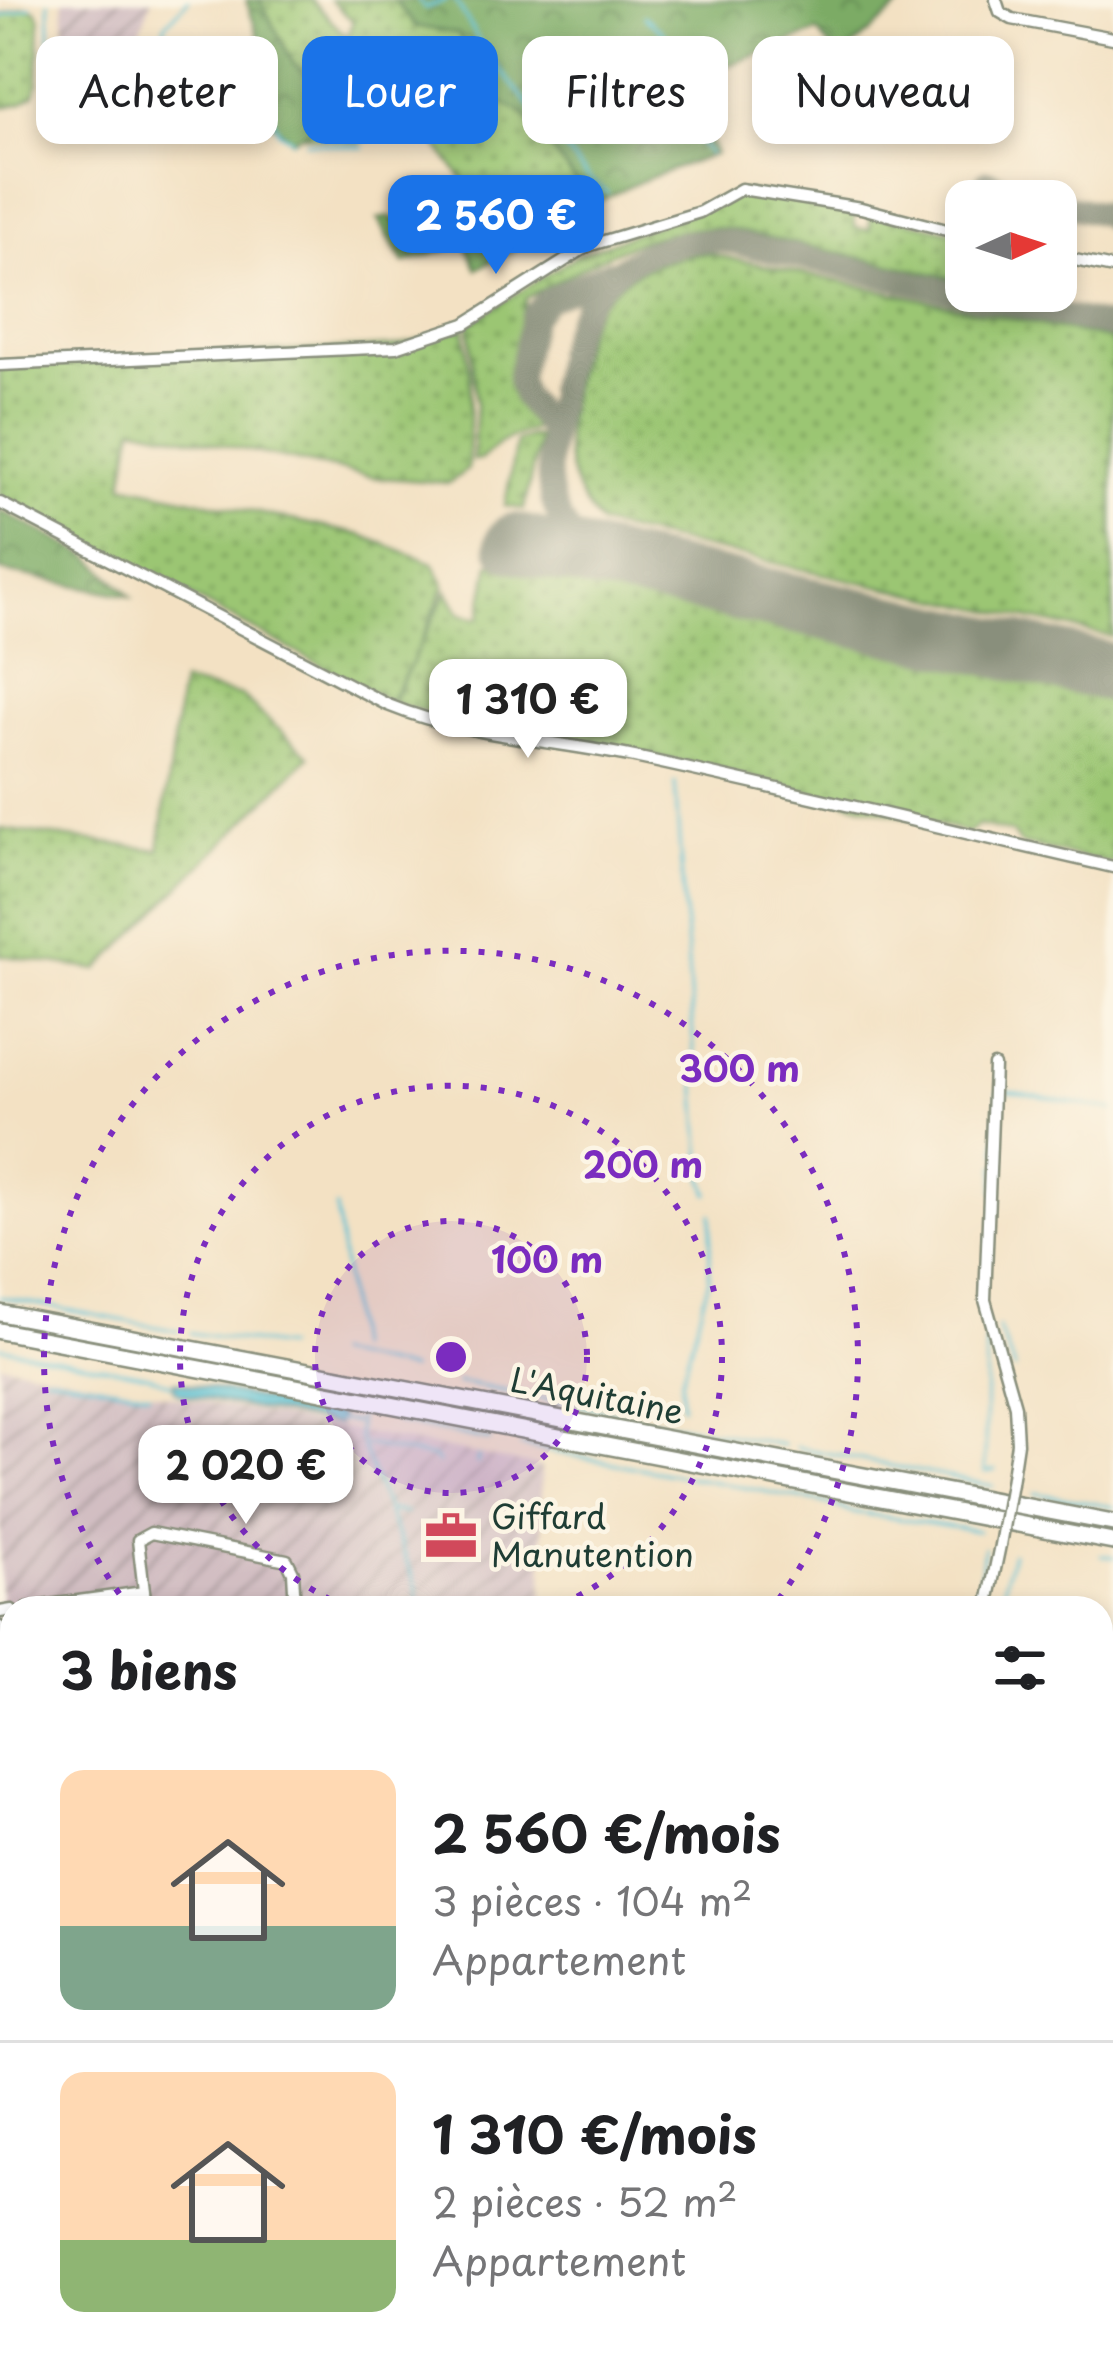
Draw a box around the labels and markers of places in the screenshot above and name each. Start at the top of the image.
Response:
pin: 2 560 € [385,175,607,277]
pin: 1 310 € [417,659,639,761]
centre of rings [430,1336,472,1378]
pin: 2 020 € [135,1425,357,1527]
place label: Giffard Manutention [491,1490,694,1578]
office icon: Giffard Manutention [422,1507,480,1565]

